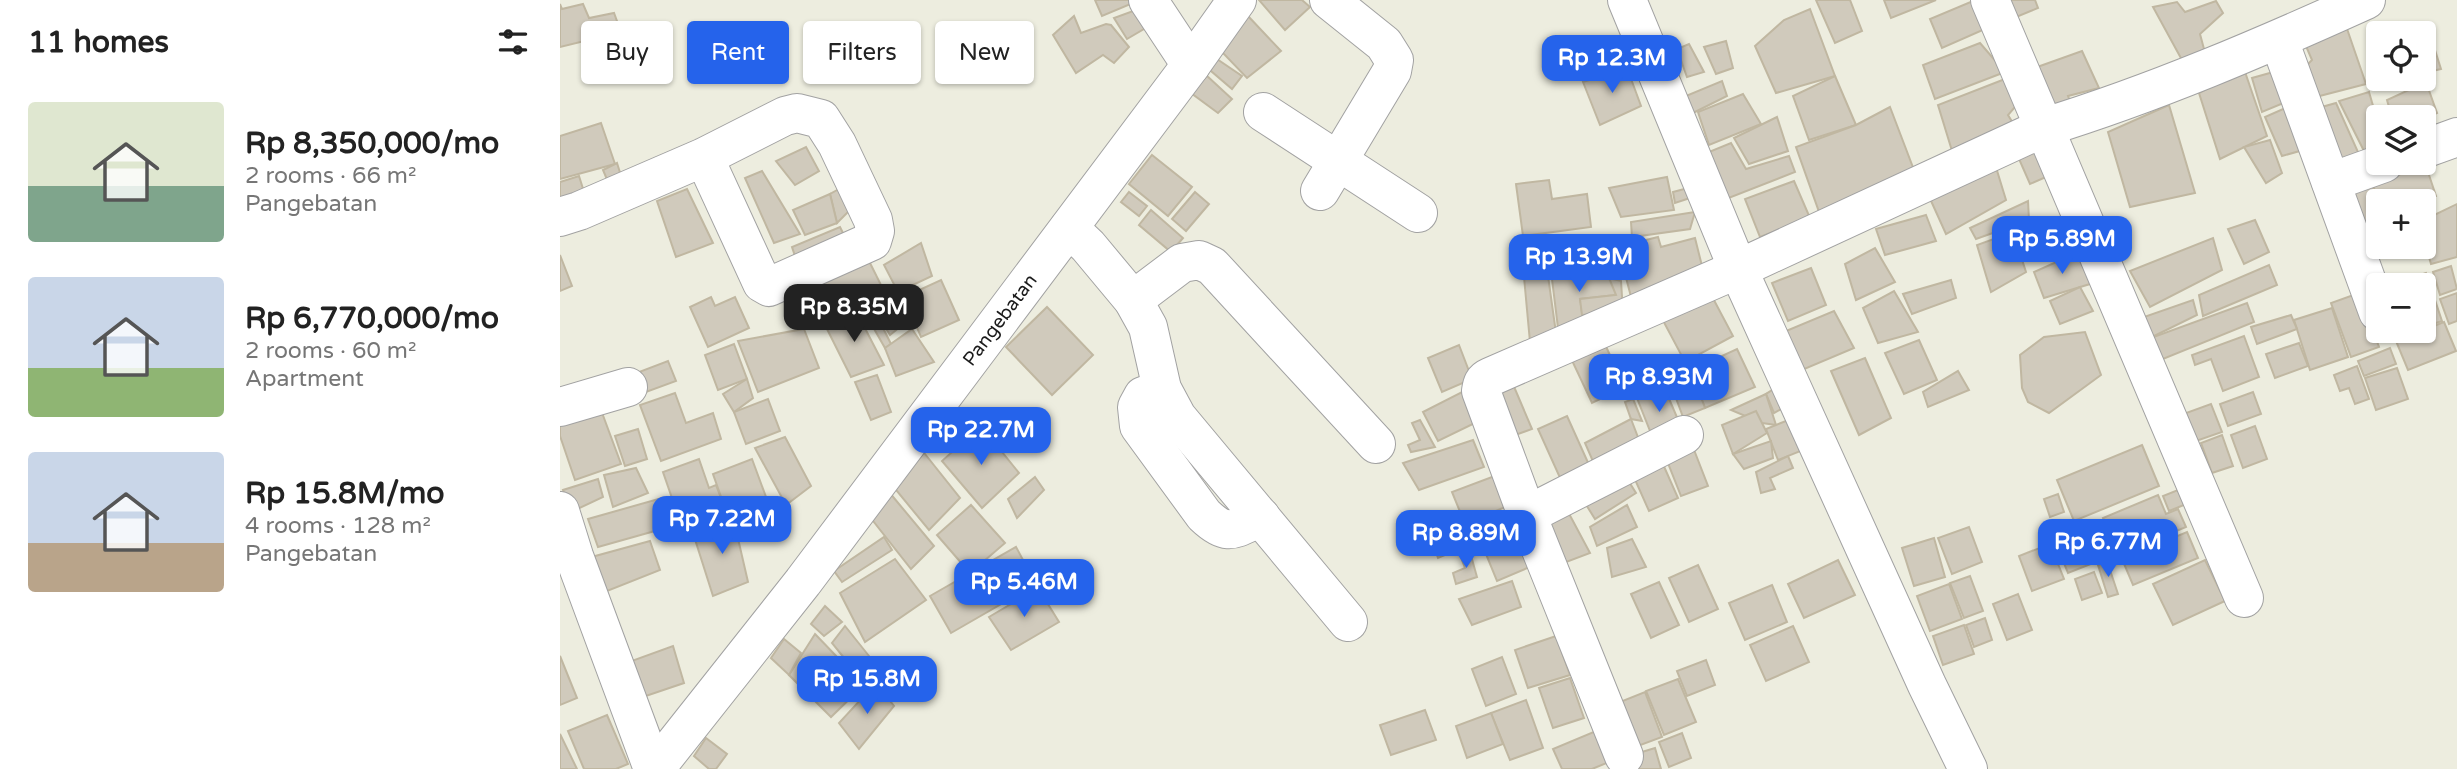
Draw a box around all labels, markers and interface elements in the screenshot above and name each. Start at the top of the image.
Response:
chip: Buy [581,21,673,84]
chip: Rent [687,21,789,84]
chip: Filters [803,21,921,84]
chip: New [935,21,1034,84]
map controls [2366,21,2436,343]
button: locate [2366,21,2436,91]
icon: filters [494,23,532,61]
text: 11 homes [28,24,169,61]
pin: Rp 12.3M [1540,36,1684,95]
text: Rp 12.3M [1558,44,1666,72]
button: layers [2366,105,2436,175]
text: Rp 8,350,000/mo [245,125,499,162]
icon: home [84,130,168,214]
text: 2 rooms · 66 m² [245,162,416,190]
button: + [2366,189,2436,259]
text: Pangebatan [245,190,377,218]
pin: Rp 5.89M [1990,216,2134,276]
text: Rp 5.89M [2008,225,2116,253]
pin: Rp 13.9M [1507,234,1651,294]
text: Rp 13.9M [1525,243,1633,271]
street label: Pangebatan [958,270,1042,370]
button: − [2366,273,2436,343]
pin: Rp 8.35M [782,284,926,344]
text: Rp 8.35M [800,293,908,321]
text: Rp 6,770,000/mo [245,300,499,337]
icon: home [84,305,168,389]
text: 2 rooms · 60 m² [245,337,416,365]
pin: Rp 8.93M [1587,354,1731,414]
text: Rp 8.93M [1605,363,1713,391]
text: Apartment [245,365,364,393]
pin: Rp 22.7M [909,407,1053,467]
text: Rp 22.7M [927,416,1035,444]
text: Rp 15.8M/mo [245,475,445,512]
icon: home [84,480,168,564]
pin: Rp 7.22M [650,496,794,556]
text: Rp 7.22M [668,505,776,533]
pin: Rp 8.89M [1394,510,1538,570]
text: 4 rooms · 128 m² [245,512,431,540]
text: Rp 8.89M [1412,519,1520,547]
pin: Rp 6.77M [2036,520,2180,579]
text: Rp 6.77M [2054,528,2162,556]
text: Pangebatan [245,540,377,568]
pin: Rp 5.46M [952,560,1096,619]
text: Rp 5.46M [970,568,1078,596]
pin: Rp 15.8M [795,656,939,716]
text: Rp 15.8M [813,665,921,693]

